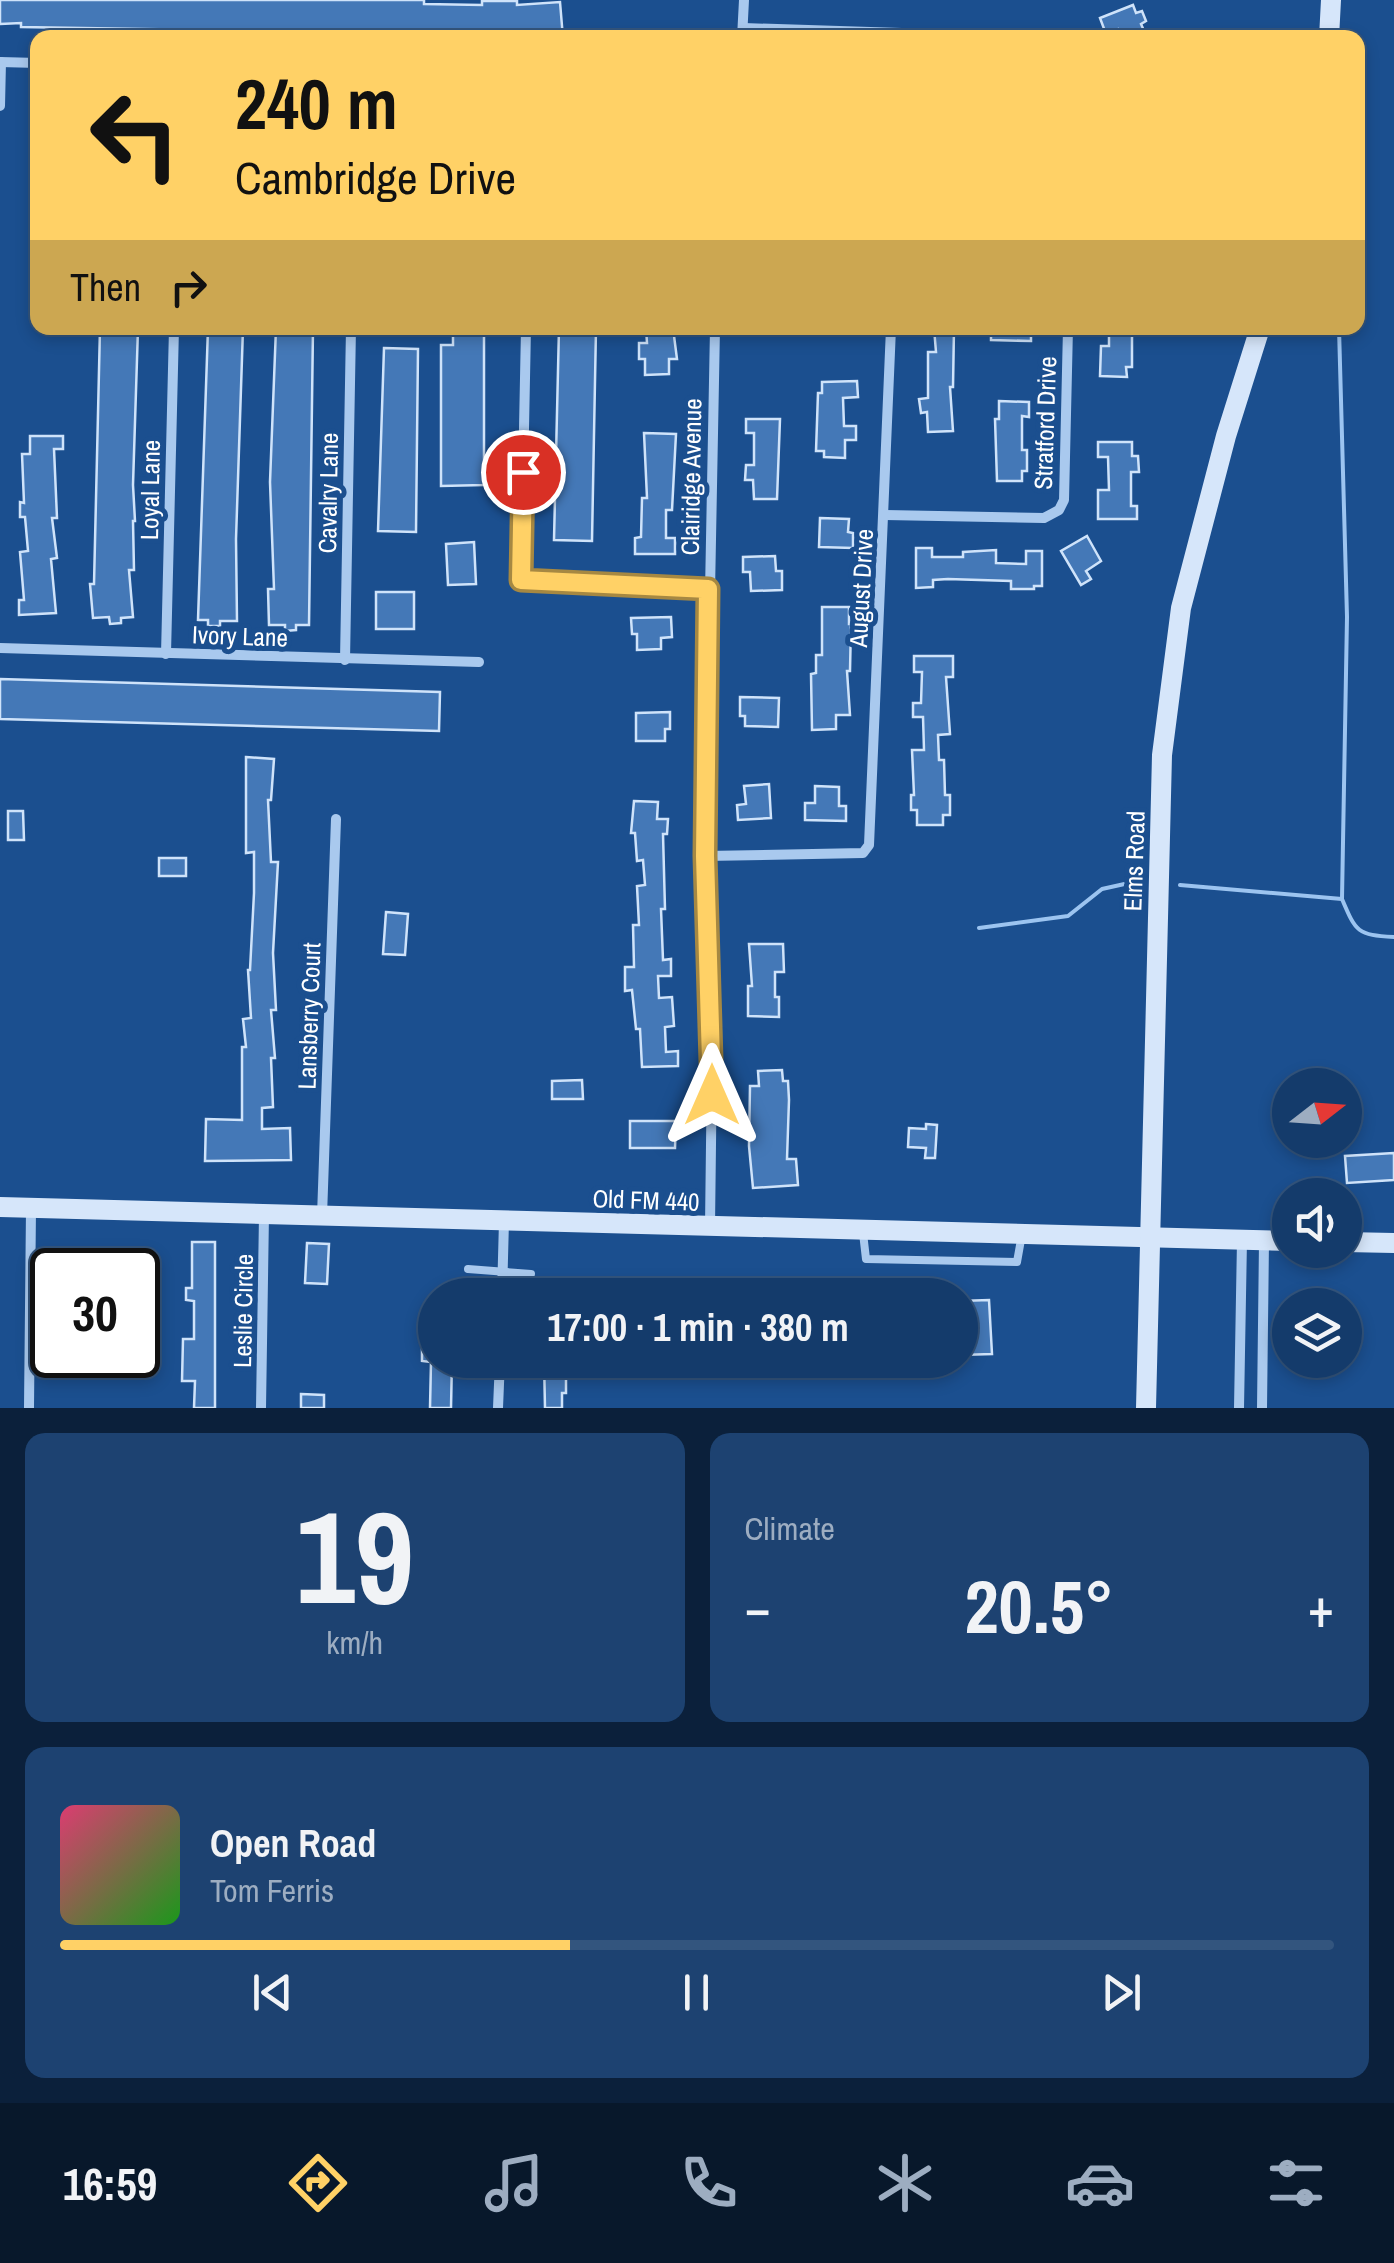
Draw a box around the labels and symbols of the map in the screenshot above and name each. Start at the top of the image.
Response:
street label: Stratford Drive [1026,356,1064,490]
street label: Clairidge Avenue [673,398,709,556]
pin [481,430,566,515]
street label: Cavalry Lane [310,432,346,554]
street label: Loyal Lane [132,440,168,540]
street label: August Drive [841,528,881,649]
street label: Ivory Lane [192,617,288,655]
street label: Elms Road [1115,810,1153,912]
street label: Lansberry Court [289,942,329,1090]
position arrow [660,1043,764,1147]
north arrow [1272,1068,1362,1158]
street label: Old FM 440 [592,1181,700,1219]
speed limit sign: 30 [30,1248,160,1378]
street label: Leslie Circle [225,1254,261,1368]

